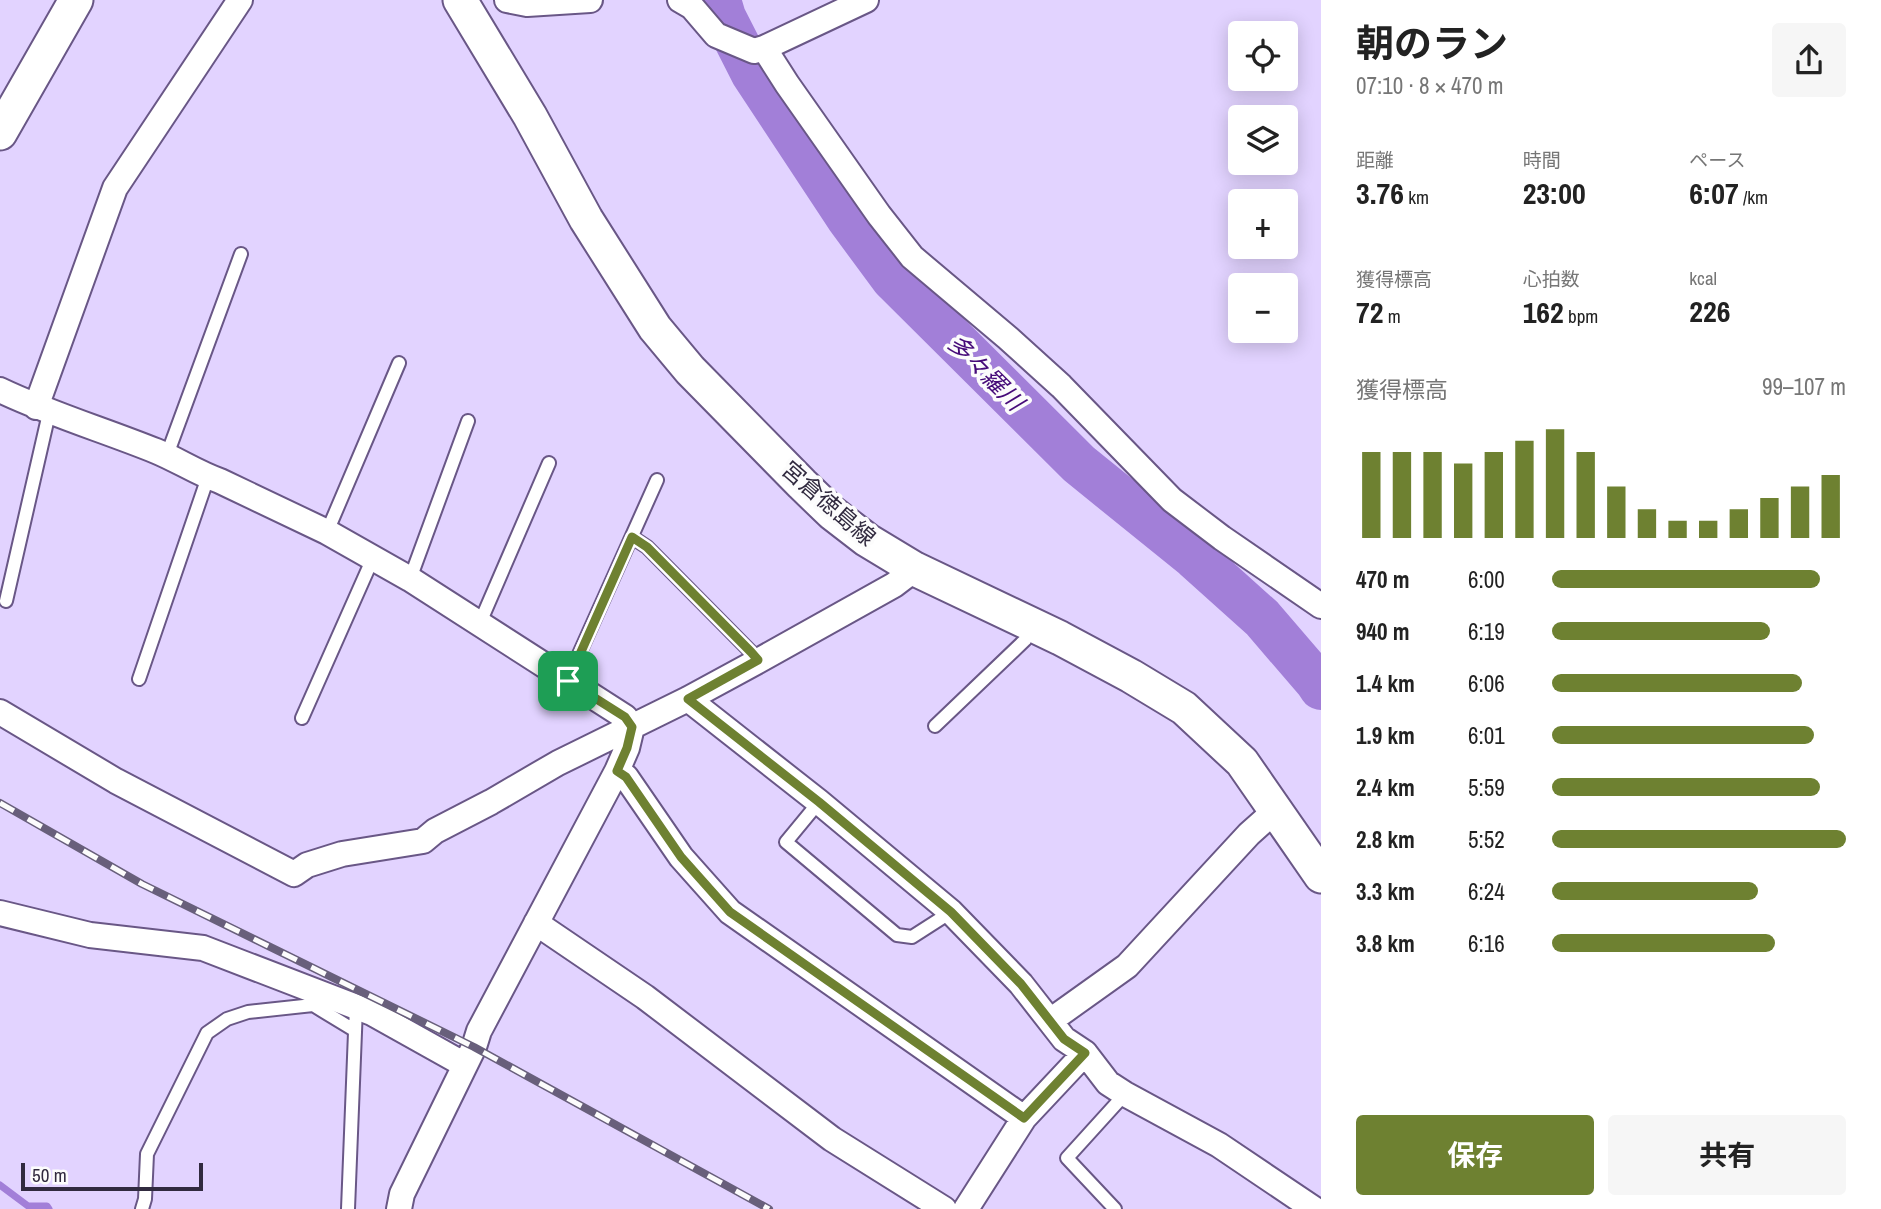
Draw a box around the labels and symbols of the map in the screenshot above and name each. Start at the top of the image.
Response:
water label: 多々羅川 [941,327,1033,419]
street label: 宮倉徳島線 [775,454,883,552]
pin [538,651,598,711]
scale bar [21,1160,203,1192]

